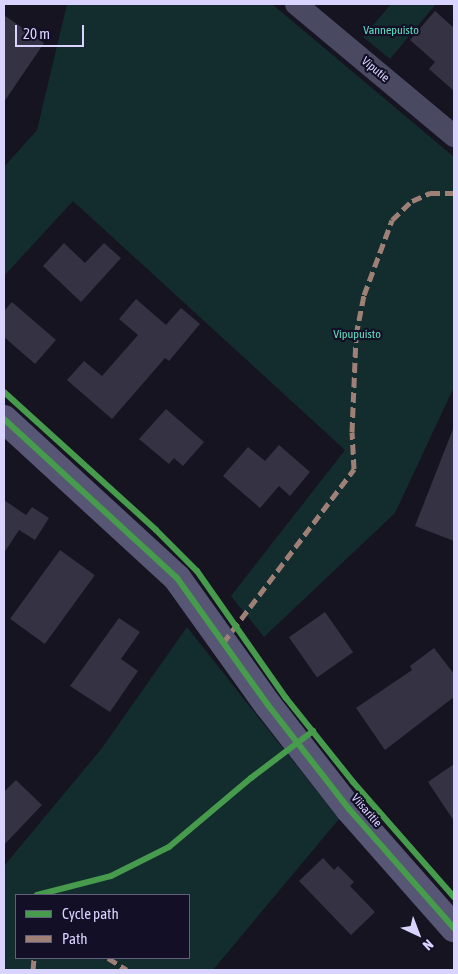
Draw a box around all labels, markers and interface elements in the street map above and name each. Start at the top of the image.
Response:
scale bar [18,15,86,47]
park label: Vannepuisto [363,24,419,38]
text: 20 m [23,25,50,42]
street label: Viputie [358,54,392,86]
park label: Vipupuisto [333,328,381,342]
street label: Viisaritie [348,791,384,831]
legend [15,894,190,959]
text: Cycle path [62,905,119,922]
north arrow [393,909,443,959]
text: Path [62,930,88,947]
text: N [420,936,437,954]

